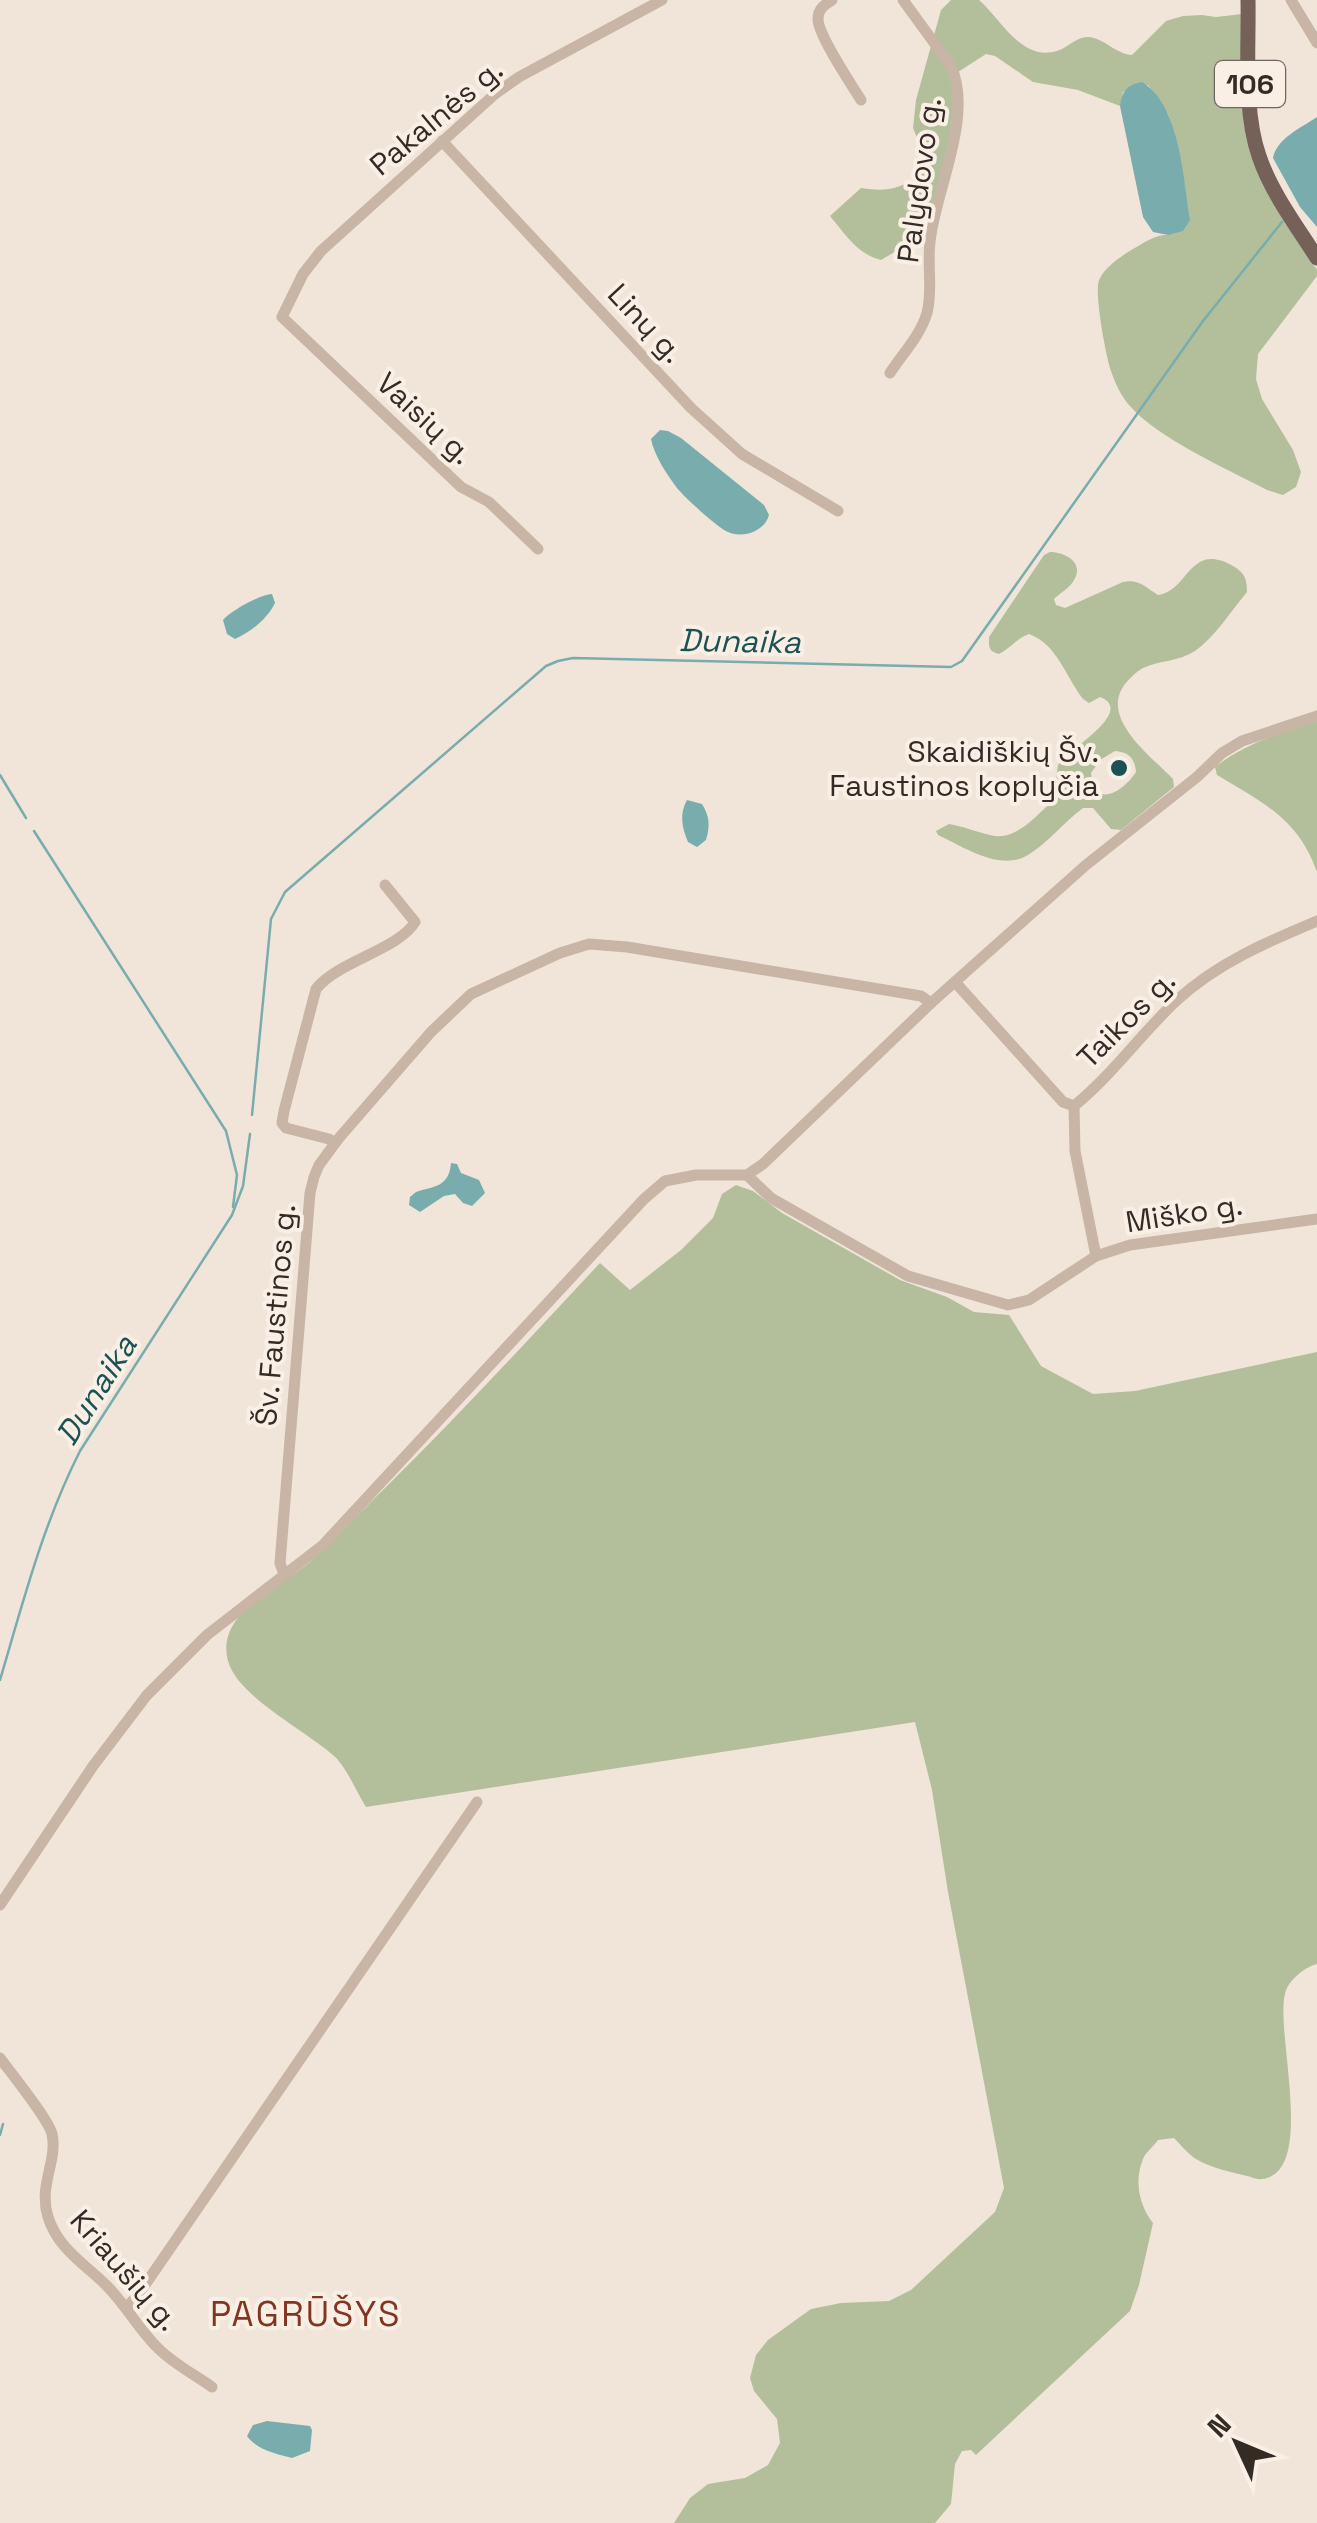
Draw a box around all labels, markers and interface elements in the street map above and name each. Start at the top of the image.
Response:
street label: Pakalnės g. [361,50,511,184]
road number: 106 [1215,61,1285,107]
street label: Palydovo g. [888,95,950,265]
street label: Linų g. [599,275,693,371]
street label: Vaisių g. [368,363,482,473]
water label: Dunaika [679,620,802,662]
place label: Skaidiškių Šv. Faustinos koplyčia [829,732,1099,805]
marker: Skaidiškių Šv. Faustinos koplyčia [1108,757,1130,779]
street label: Taikos g. [1068,961,1184,1077]
street label: Miško g. [1123,1185,1245,1241]
street label: Šv. Faustinos g. [246,1202,304,1428]
water label: Dunaika [47,1327,146,1452]
street label: Kriaušių g. [62,2201,188,2339]
district label: PAGRŪŠYS [210,2292,402,2336]
north arrow [1187,2393,1287,2493]
text: N [1200,2406,1238,2445]

